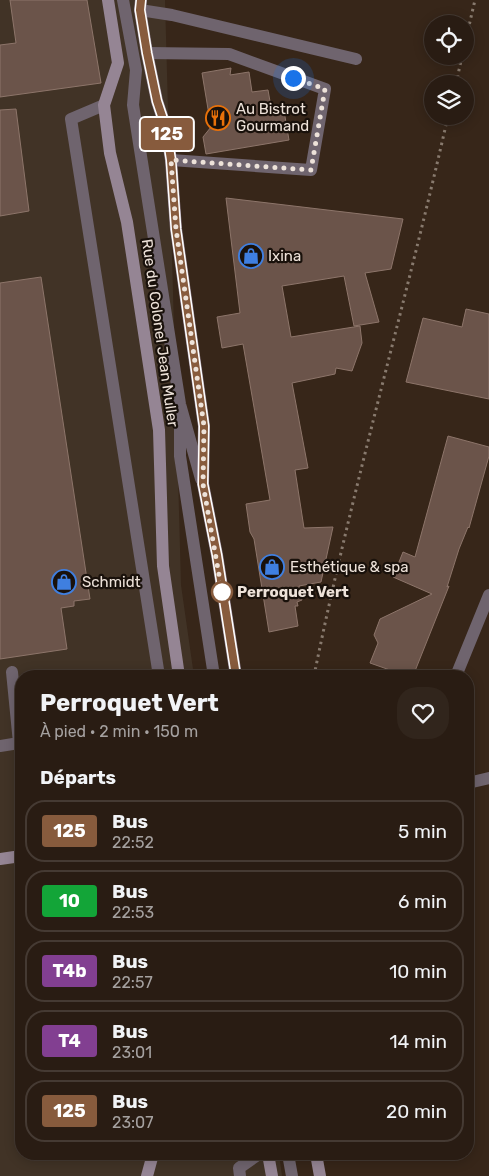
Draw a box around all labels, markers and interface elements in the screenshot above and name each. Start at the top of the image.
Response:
map controls [424,15,474,125]
button: locate [424,15,474,65]
your location [281,66,306,91]
button: layers [424,75,474,125]
place label: Au Bistrot Gourmand [236,100,309,135]
restaurant icon: Au Bistrot Gourmand [205,105,231,131]
line badge: 125 [138,118,196,150]
text: 125 [151,123,183,145]
street label: Rue du Colonel Jean Muller [138,238,182,428]
shop icon: Ixina [238,243,264,269]
place label: Ixina [268,247,301,265]
shop icon: Esthétique & spa [259,554,285,580]
place label: Esthétique & spa [290,558,409,576]
shop icon: Schmidt [51,569,77,595]
place label: Schmidt [82,573,141,591]
marker: Perroquet Vert [211,581,233,603]
place label: Perroquet Vert [237,583,349,601]
button: heart [397,687,449,739]
text: Perroquet Vert [40,689,219,717]
text: À pied · 2 min · 150 m [40,722,198,741]
text: Départs [40,766,116,789]
text: Bus [112,810,148,833]
text: 125 [53,820,86,842]
text: 5 min [398,820,447,843]
text: 22:52 [112,833,154,852]
text: Bus [112,880,148,903]
text: 10 [59,890,80,912]
text: 6 min [398,890,447,913]
text: 22:53 [112,903,154,922]
text: Bus [112,950,148,973]
text: T4b [52,960,87,982]
text: 10 min [389,960,447,983]
text: 22:57 [112,973,153,992]
text: Bus [112,1020,148,1043]
text: T4 [58,1030,81,1052]
text: 14 min [389,1030,447,1053]
text: 23:01 [112,1043,152,1062]
text: Bus [112,1090,148,1113]
text: 125 [53,1100,86,1122]
text: 20 min [386,1100,447,1123]
text: 23:07 [112,1113,153,1132]

